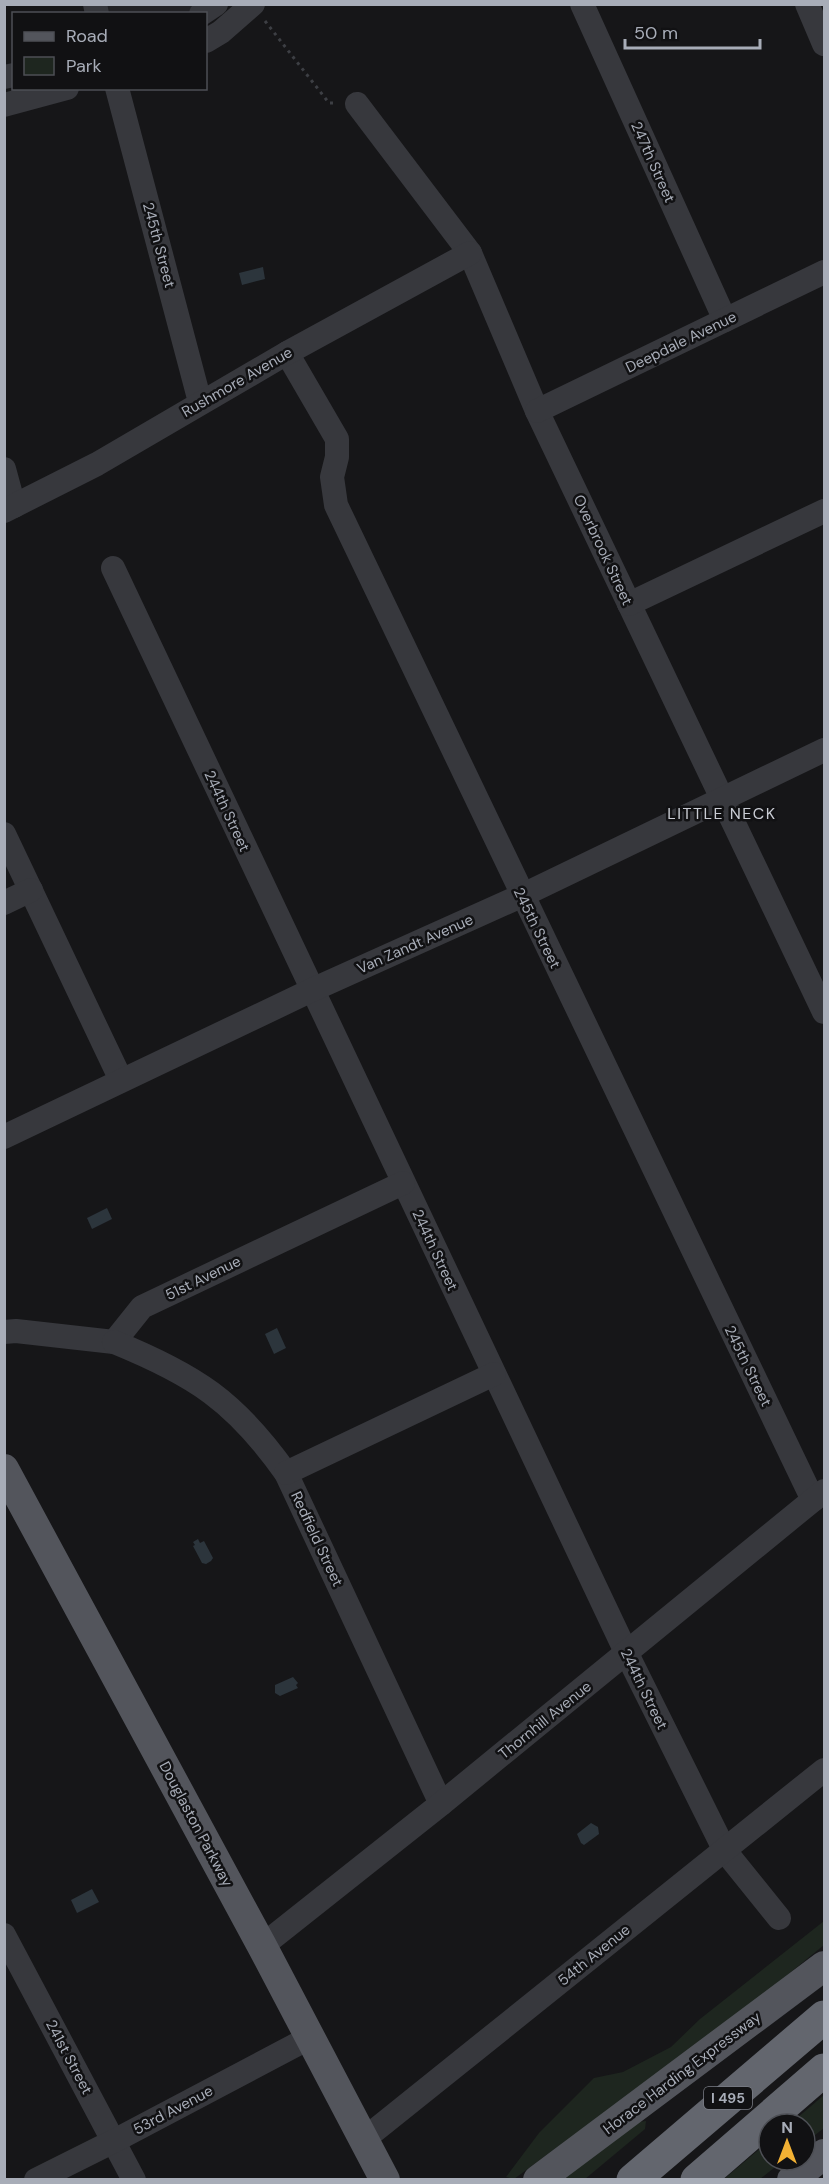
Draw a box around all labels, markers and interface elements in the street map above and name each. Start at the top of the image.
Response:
legend [12,12,207,90]
scale bar [625,12,760,50]
text: 50 m [634,21,678,45]
text: Road [66,24,108,48]
text: Park [66,54,102,78]
street label: 247th Street [626,118,680,206]
street label: 245th Street [138,200,180,290]
street label: Deepdale Avenue [622,306,740,378]
street label: Rushmore Avenue [178,342,296,422]
street label: Overbrook Street [569,492,637,609]
street label: 244th Street [199,767,255,855]
district label: LITTLE NECK [667,803,777,824]
street label: 245th Street [509,884,565,972]
street label: Van Zandt Avenue [354,909,476,979]
street label: 244th Street [407,1206,463,1294]
street label: 51st Avenue [162,1251,244,1305]
street label: 245th Street [720,1322,776,1410]
street label: Redfield Street [286,1488,348,1590]
street label: 244th Street [616,1645,672,1733]
street label: Thornhill Avenue [494,1676,596,1764]
street label: Douglaston Parkway [155,1758,238,1891]
street label: 54th Avenue [554,1920,634,1990]
street label: Horace Harding Expressway [599,2007,766,2139]
street label: 241st Street [41,2016,97,2098]
street label: 53rd Avenue [130,2081,216,2139]
road number: I 495 [704,2087,752,2109]
north arrow [757,2112,817,2172]
text: N [781,2117,793,2138]

